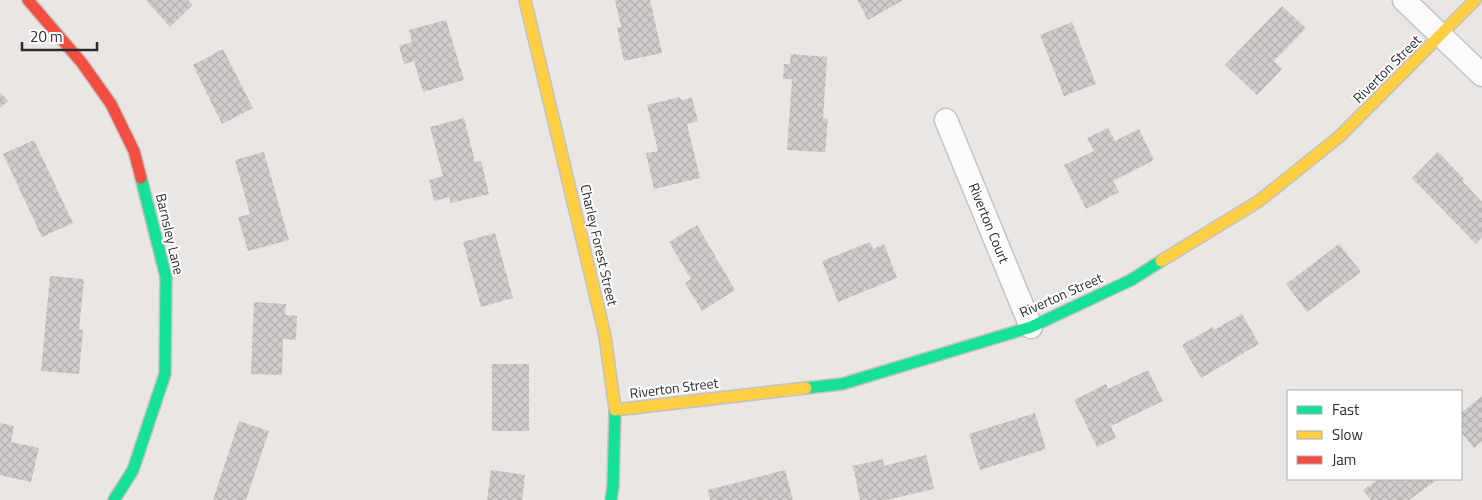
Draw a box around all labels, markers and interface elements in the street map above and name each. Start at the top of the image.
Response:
scale bar [22,20,98,52]
text: 20 m [30,25,63,48]
street label: Riverton Street [1348,30,1426,108]
street label: Riverton Court [964,179,1015,266]
street label: Charley Forest Street [575,182,624,308]
street label: Barnsley Lane [151,191,190,277]
street label: Riverton Street [1016,267,1106,322]
street label: Riverton Street [628,372,720,403]
legend [1287,390,1462,480]
text: Fast [1332,398,1360,421]
text: Slow [1332,423,1363,446]
text: Jam [1332,448,1356,471]

